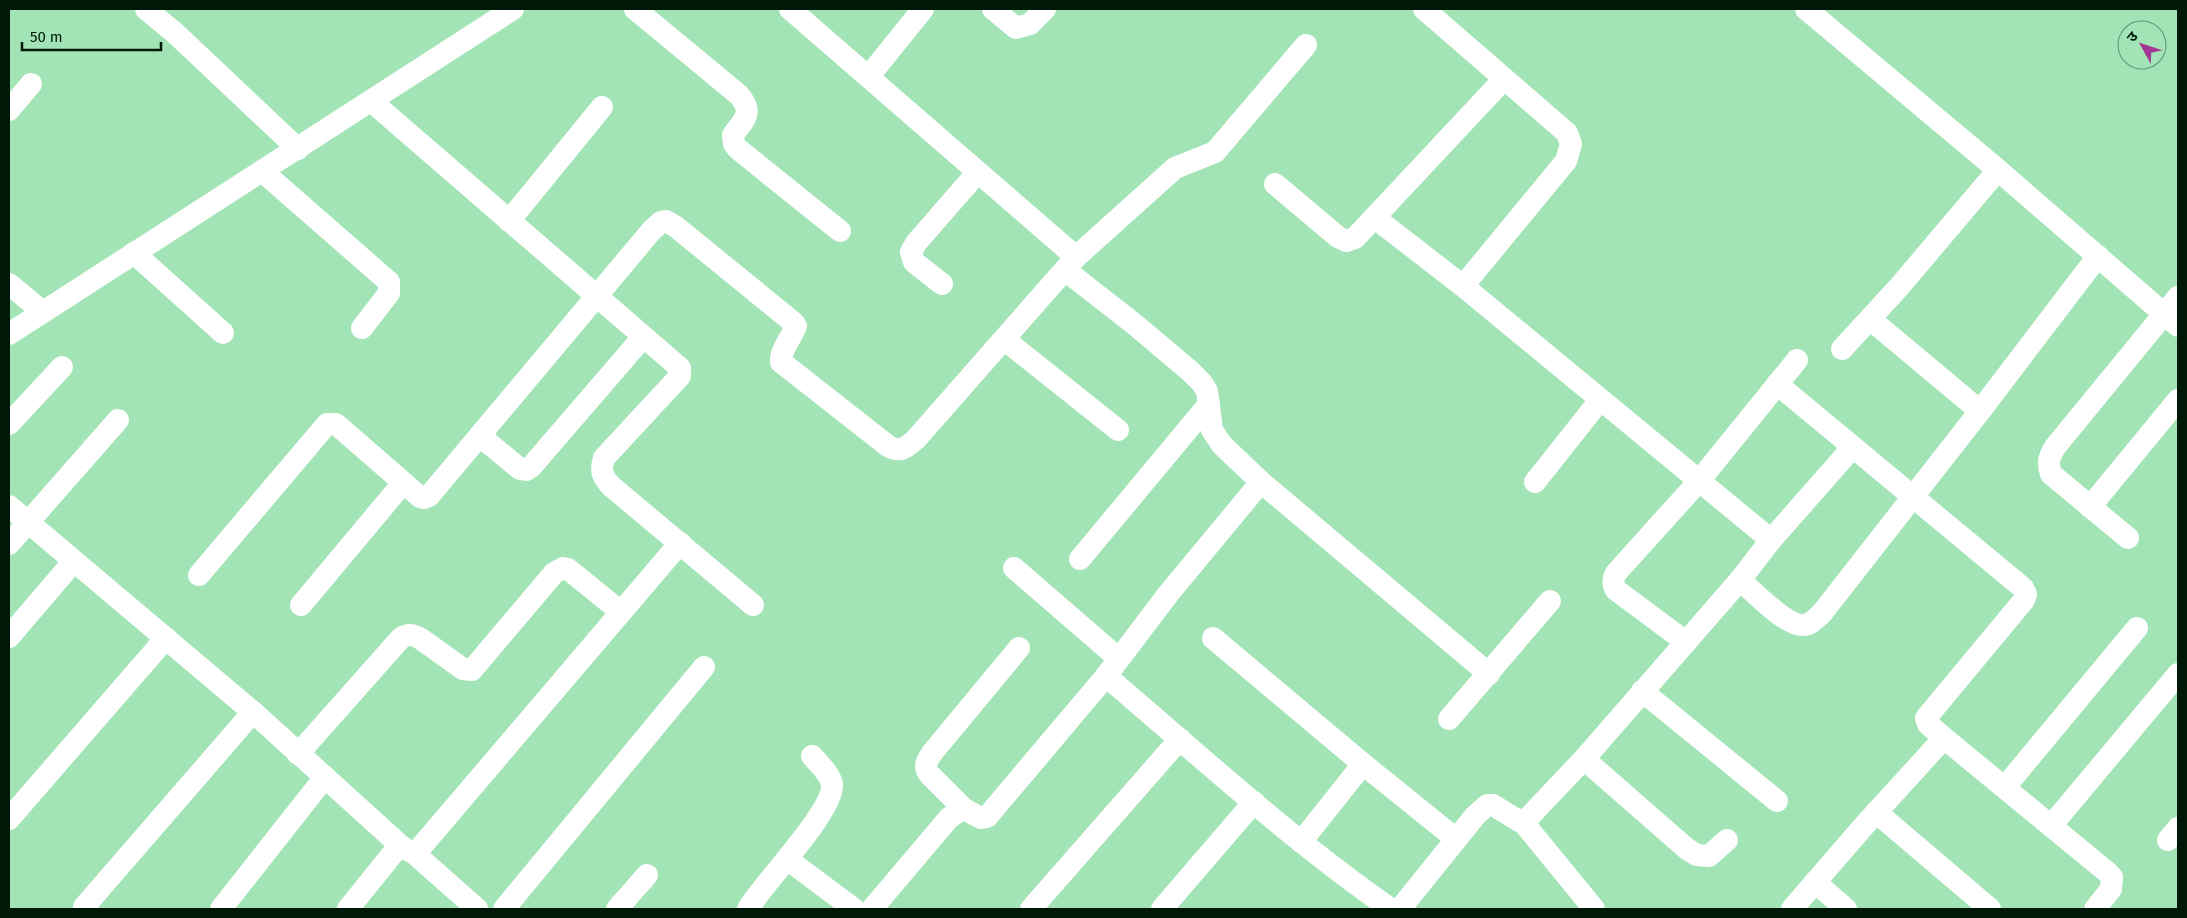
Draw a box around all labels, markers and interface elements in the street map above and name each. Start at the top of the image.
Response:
scale bar [22,20,161,52]
north arrow [2117,20,2167,70]
text: 50 m [30,28,63,46]
text: उ [2123,28,2142,46]

